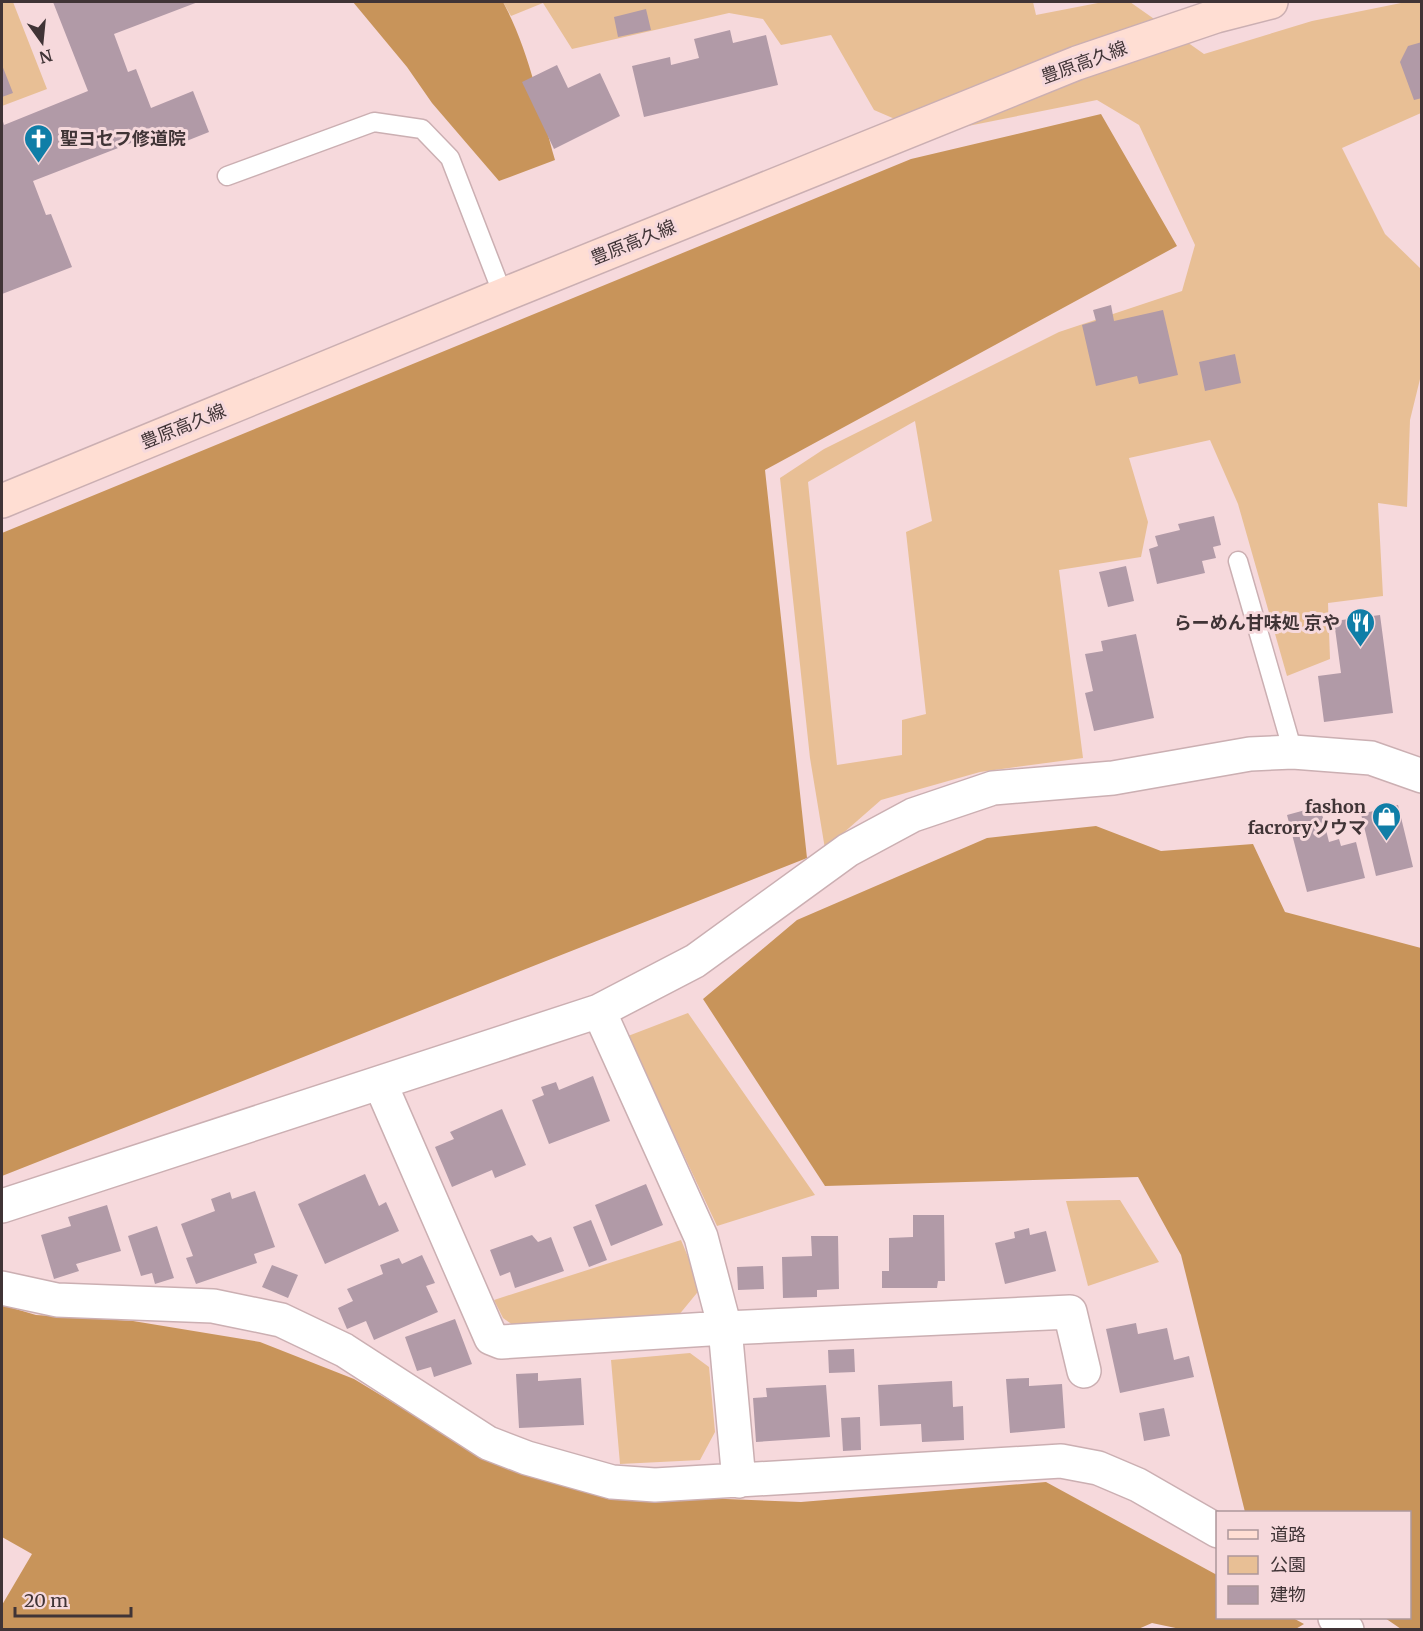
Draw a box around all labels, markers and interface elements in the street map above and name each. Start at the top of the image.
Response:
north arrow [12,12,72,72]
street label: 豊原高久線 [1038,36,1130,88]
text: N [37,45,55,68]
church icon: 聖ヨセフ修道院 [23,122,55,164]
place label: 聖ヨセフ修道院 [60,127,186,150]
street label: 豊原高久線 [587,214,679,270]
street label: 豊原高久線 [137,398,229,454]
restaurant icon: らーめん甘味処 京や [1345,606,1377,648]
place label: らーめん甘味処 京や [1174,611,1340,634]
place label: fashon facroryソウマ [1247,795,1366,839]
shop icon: fashon facroryソウマ [1371,800,1403,842]
legend [1216,1511,1411,1619]
text: 道路 [1270,1523,1306,1546]
text: 公園 [1270,1553,1306,1576]
scale bar [15,1580,130,1618]
text: 建物 [1270,1583,1306,1606]
text: 20 m [24,1589,68,1612]

